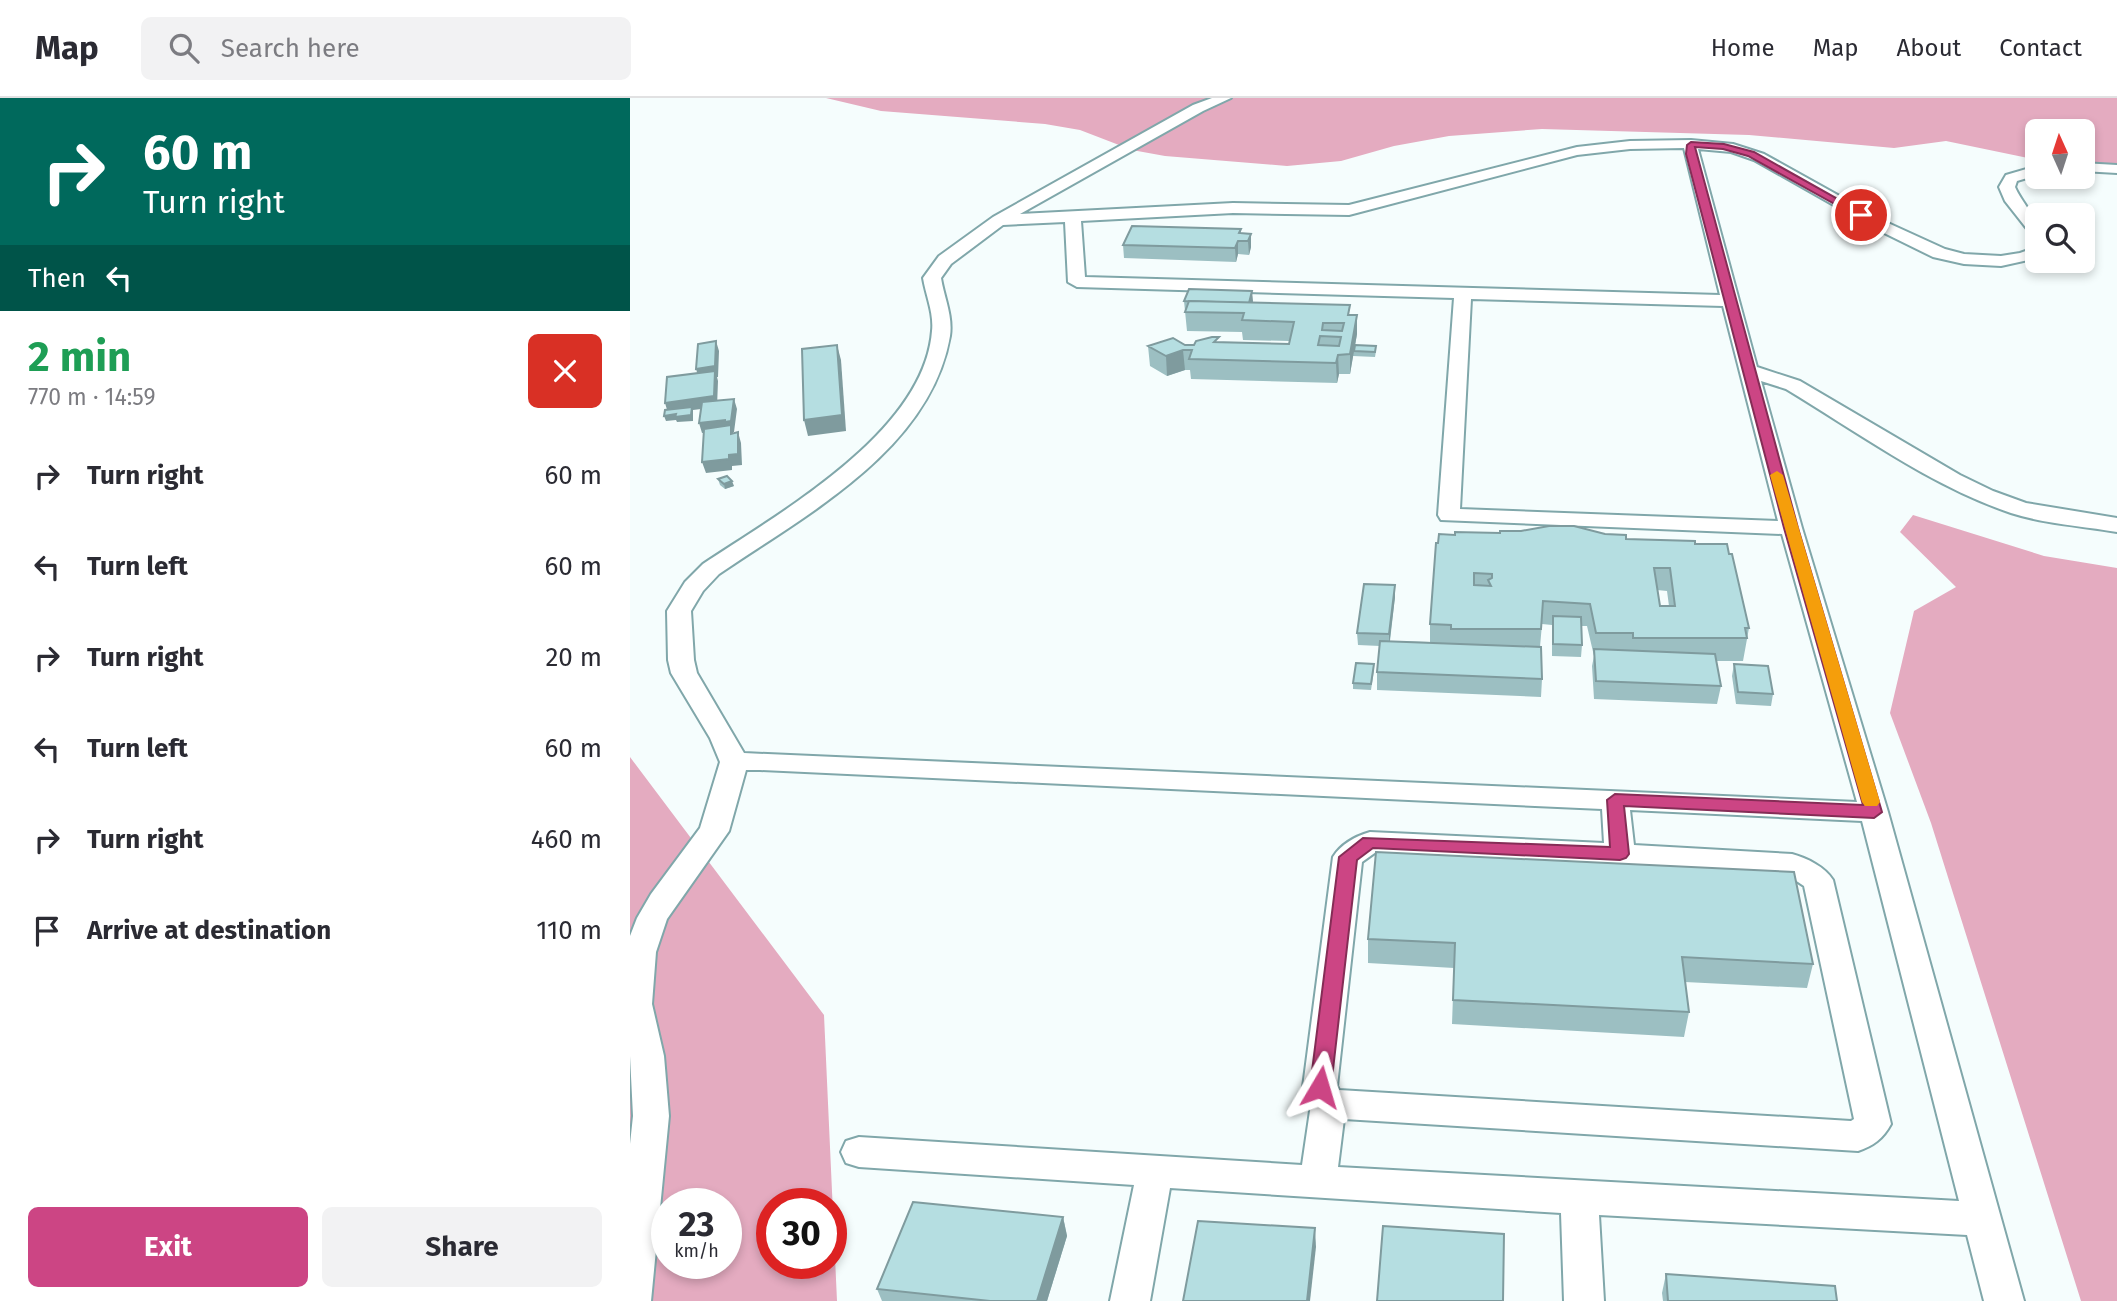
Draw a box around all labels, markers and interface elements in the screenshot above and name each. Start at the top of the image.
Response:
search box [141,17,631,80]
text: Map [35,28,99,68]
icon: search [165,29,203,67]
text: Search here [221,33,360,64]
text: Home [1711,34,1775,62]
text: Map [1813,34,1859,62]
text: About [1897,34,1961,62]
text: Contact [1999,34,2082,62]
north arrow [2025,119,2095,189]
map controls [2025,119,2095,273]
text: 60 m [143,123,252,182]
icon: right [28,126,119,217]
text: Turn right [143,183,285,221]
pin [1831,185,1891,245]
icon: arrive [1842,196,1880,234]
button: search [2025,203,2095,273]
icon: left [100,259,138,297]
text: Then [28,263,86,294]
text: 2 min [28,332,131,382]
button: close [528,334,602,408]
text: 770 m · 14:59 [28,383,156,411]
icon: right [28,457,66,495]
text: Turn right [87,460,204,491]
text: 60 m [544,460,602,491]
icon: left [28,548,66,586]
text: Turn left [87,551,188,582]
text: 60 m [544,551,602,582]
icon: right [28,639,66,677]
text: Turn right [87,642,204,673]
text: 20 m [545,642,602,673]
icon: left [28,730,66,768]
text: Turn left [87,733,188,764]
text: 60 m [544,733,602,764]
icon: right [28,821,66,859]
text: Turn right [87,824,204,855]
text: 460 m [531,824,602,855]
icon: arrive [28,912,66,950]
text: Arrive at destination [87,915,331,946]
text: 110 m [536,915,602,946]
position arrow [1283,1050,1357,1124]
speed limit sign: 30 [756,1188,847,1279]
text: 23 [678,1203,715,1245]
button: Exit [28,1207,308,1287]
button: Share [322,1207,602,1287]
text: km/h [674,1240,719,1262]

